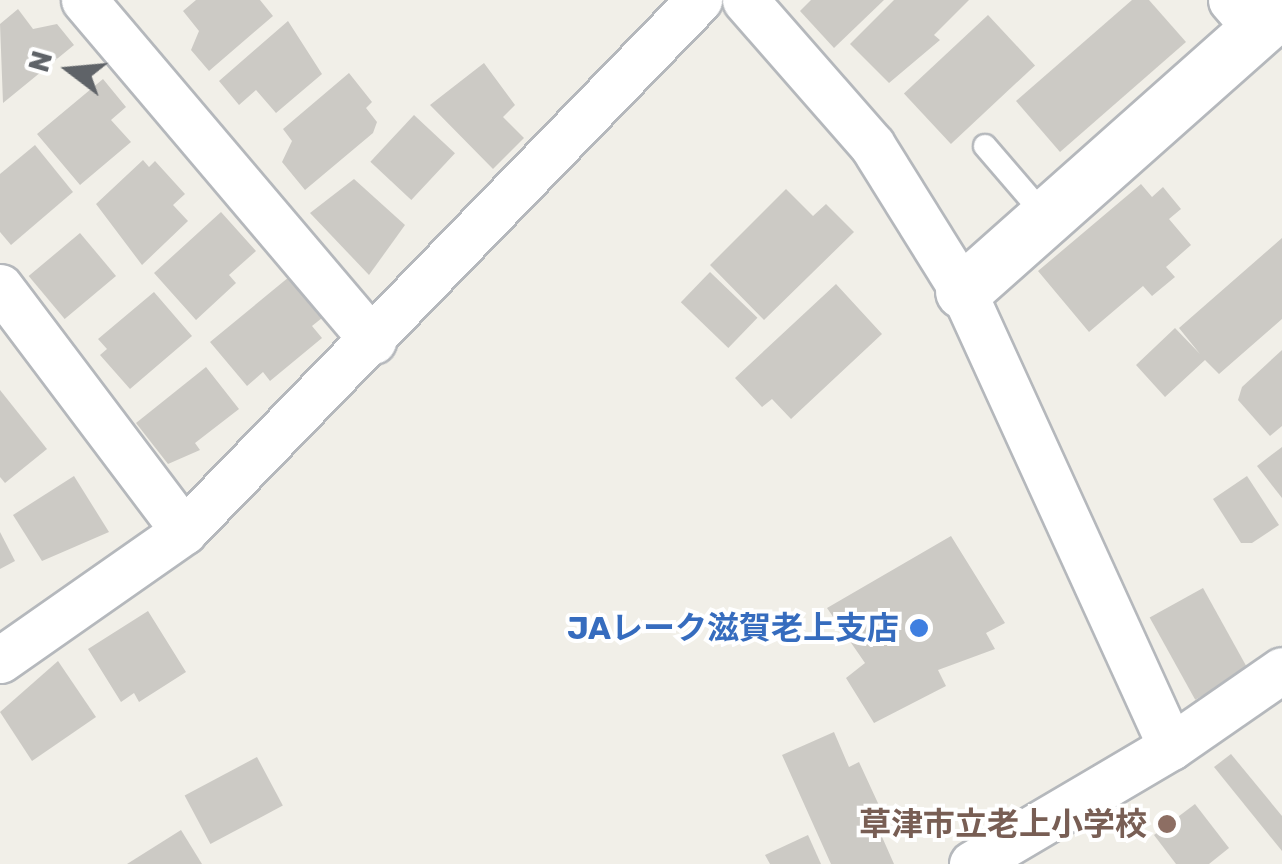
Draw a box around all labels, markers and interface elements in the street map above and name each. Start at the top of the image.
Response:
north arrow [20,20,120,120]
text: N [22,47,59,76]
place label: JAレーク滋賀老上支店 [567,609,899,647]
marker: JAレーク滋賀老上支店 [908,617,930,639]
place label: 草津市立老上小学校 [859,805,1147,843]
marker: 草津市立老上小学校 [1156,813,1178,835]

